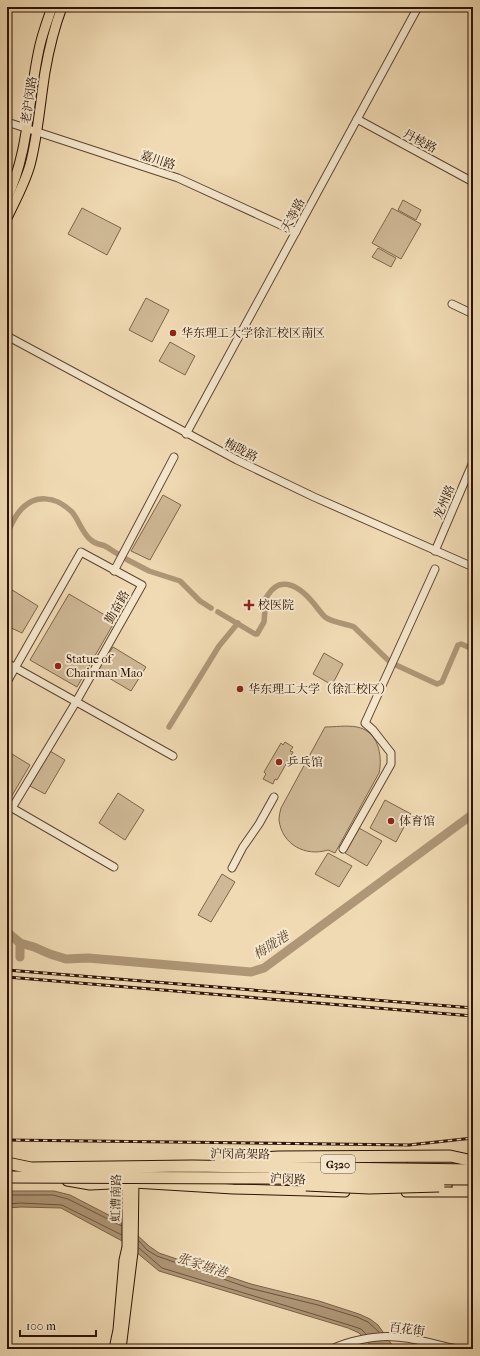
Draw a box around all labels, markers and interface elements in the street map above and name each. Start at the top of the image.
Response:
street label: 老沪闵路 [19,75,39,125]
street label: 丹棱路 [401,126,439,156]
street label: 嘉川路 [139,148,177,172]
street label: 天等路 [278,196,308,234]
place label: 华东理工大学徐汇校区南区 [181,326,325,340]
marker: 华东理工大学徐汇校区南区 [168,328,178,338]
street label: 梅陇路 [222,436,260,464]
street label: 龙州路 [431,483,457,521]
street label: 勤奋路 [102,588,132,626]
place label: 校医院 [258,598,294,612]
marker: 校医院 [243,599,255,611]
place label: Statue of Chairman Mao [66,652,143,680]
marker: Statue of Chairman Mao [53,661,63,671]
place label: 华东理工大学（徐汇校区） [248,682,392,696]
marker: 华东理工大学（徐汇校区） [235,684,245,694]
place label: 乒乓馆 [287,755,323,769]
marker: 乒乓馆 [274,757,284,767]
place label: 体育馆 [399,814,435,828]
marker: 体育馆 [386,816,396,826]
water label: 梅陇港 [251,927,293,962]
street label: 沪闵高架路 [210,1146,270,1162]
road number: G320 [321,1155,355,1173]
street label: 沪闵路 [270,1171,306,1187]
street label: 虹漕南路 [109,1174,123,1222]
water label: 张家塘港 [175,1250,231,1281]
scale bar [20,1312,96,1338]
text: 100 m [26,1319,56,1333]
street label: 百花街 [388,1320,427,1338]

